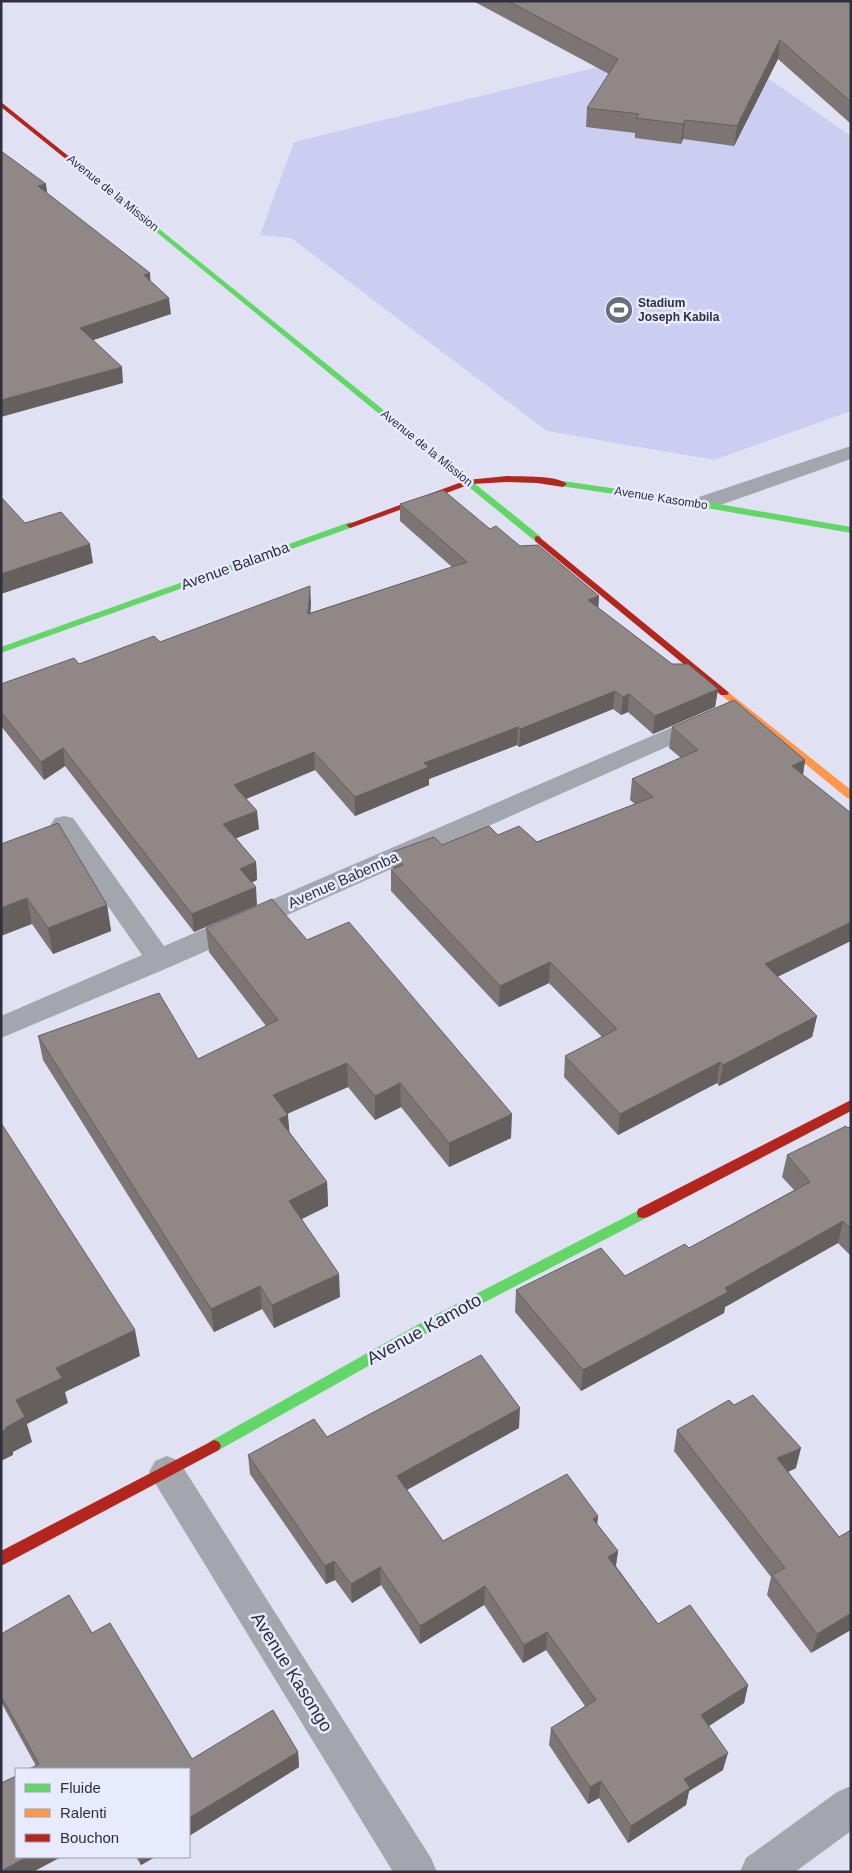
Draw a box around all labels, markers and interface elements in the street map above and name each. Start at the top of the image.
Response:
street label: Avenue de la Mission [64,152,162,234]
sports icon: Stadium Joseph Kabila [604,295,634,325]
place label: Stadium Joseph Kabila [638,296,720,324]
street label: Avenue de la Mission [378,407,476,489]
street label: Avenue Kasombo [613,484,709,512]
street label: Avenue Balamba [178,538,292,593]
street label: Avenue Babemba [285,847,401,912]
street label: Avenue Kamoto [363,1289,485,1369]
street label: Avenue Kasongo [247,1609,337,1735]
legend [15,1768,190,1858]
text: Fluide [60,1779,101,1796]
text: Ralenti [60,1804,107,1821]
text: Bouchon [60,1829,119,1846]

